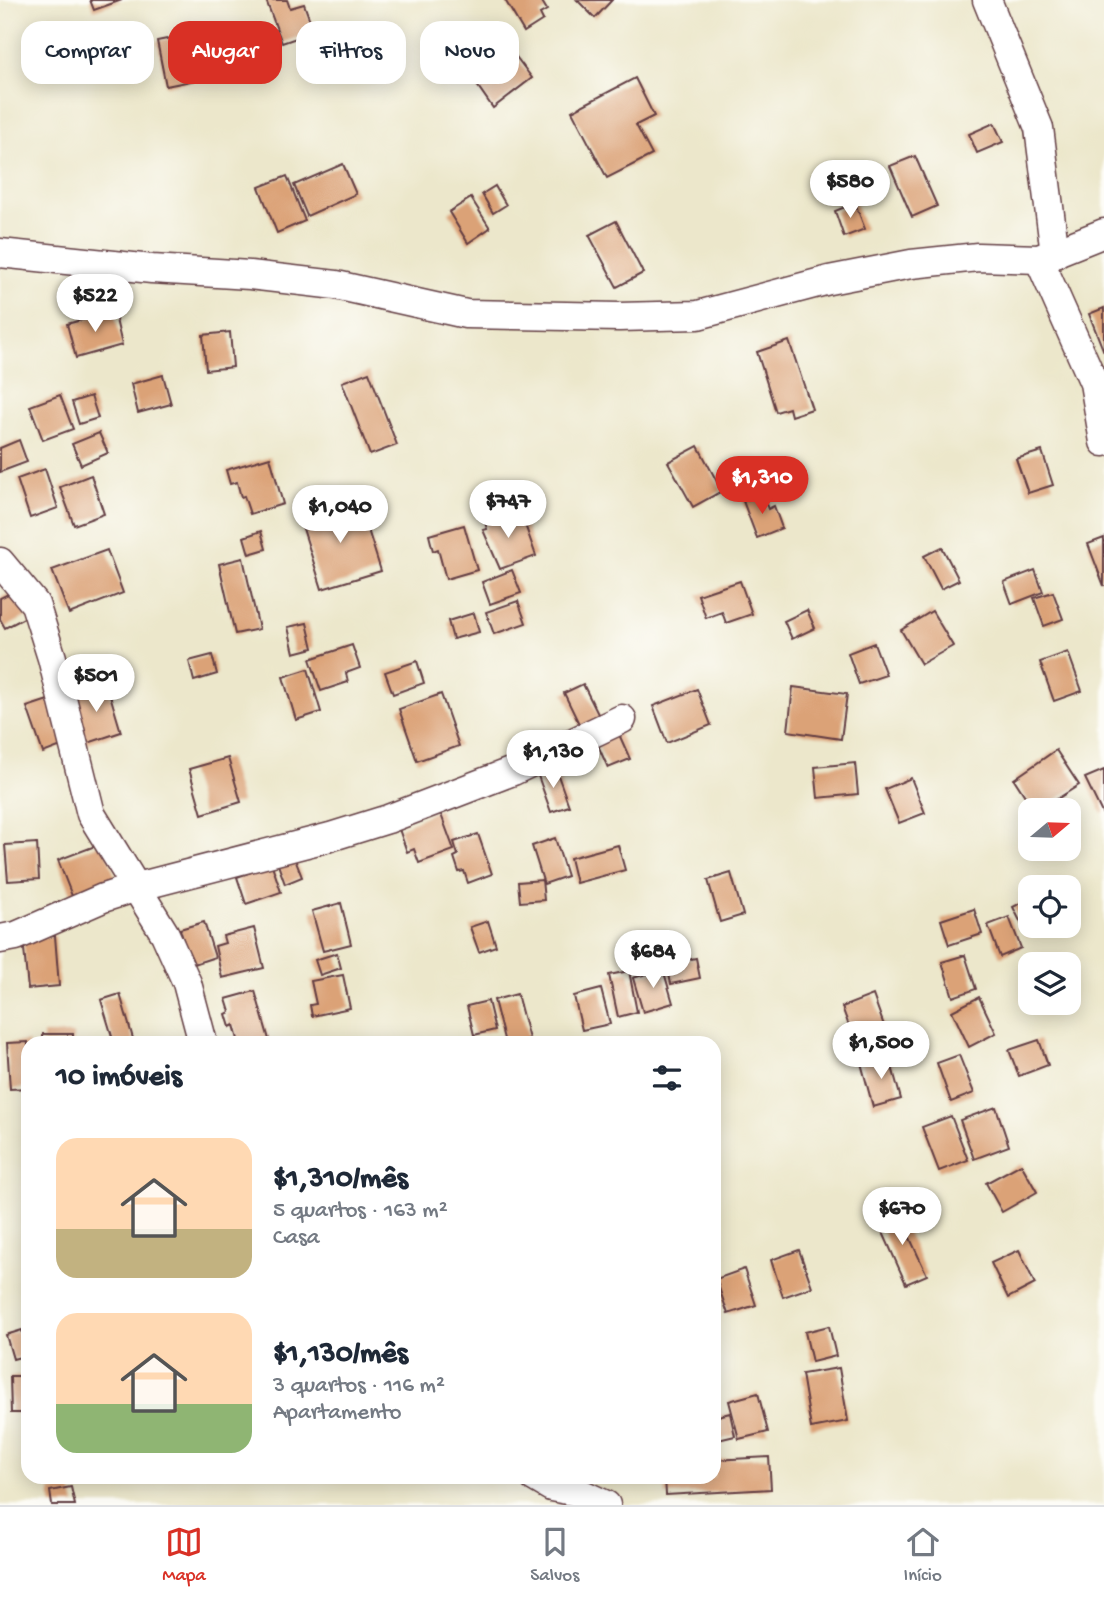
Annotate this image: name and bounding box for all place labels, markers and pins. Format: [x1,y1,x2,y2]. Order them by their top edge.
pin: $580 [809,160,891,220]
pin: $522 [54,274,136,334]
pin: $1,310 [705,456,819,516]
pin: $747 [467,480,549,540]
pin: $1,040 [283,486,397,545]
pin: $501 [55,654,137,714]
pin: $1,130 [496,730,610,790]
pin: $684 [612,930,694,990]
pin: $1,500 [824,1021,938,1081]
pin: $670 [861,1188,943,1247]

